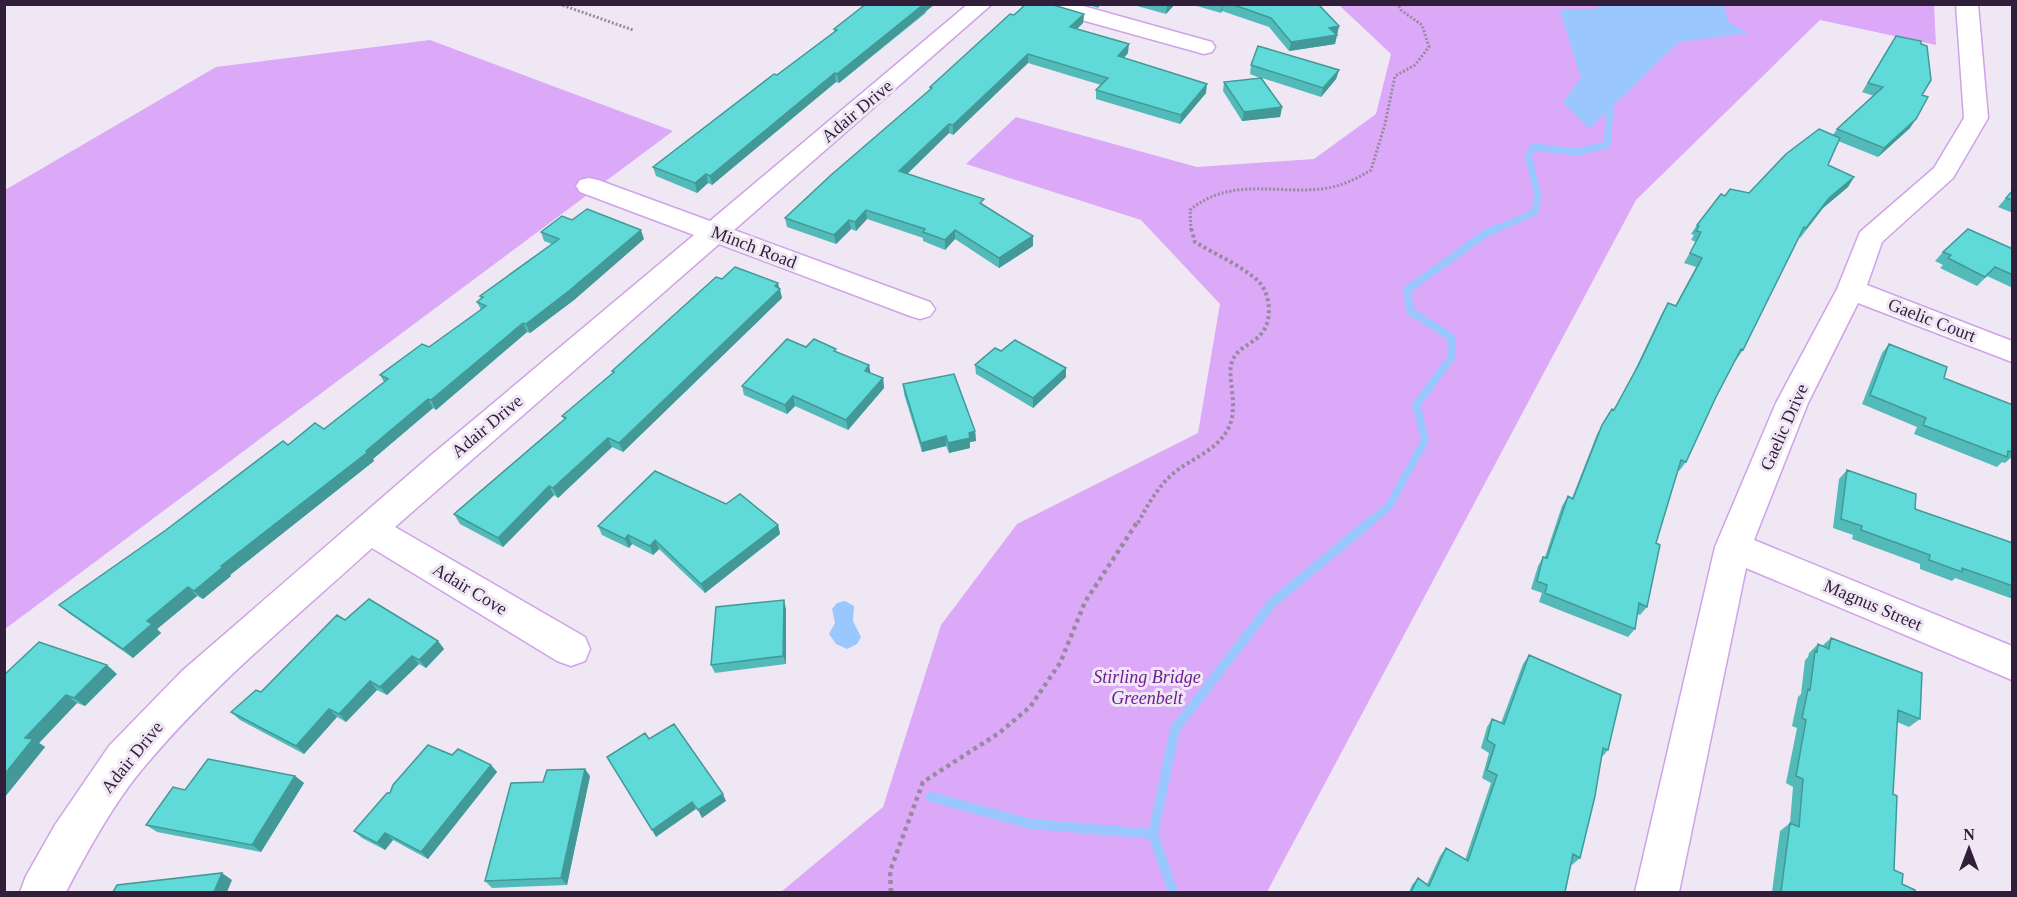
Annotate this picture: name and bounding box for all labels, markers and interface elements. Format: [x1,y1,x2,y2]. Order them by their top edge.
street label: Adair Drive [817,76,897,146]
street label: Minch Road [709,222,799,272]
street label: Gaelic Court [1885,294,1979,346]
street label: Gaelic Drive [1756,381,1812,473]
street label: Adair Drive [447,391,527,461]
street label: Adair Cove [429,559,511,619]
street label: Magnus Street [1821,575,1925,635]
park label: Stirling Bridge Greenbelt [1093,667,1201,708]
street label: Adair Drive [97,717,167,797]
north arrow [1939,819,1999,879]
text: N [1963,826,1975,843]

